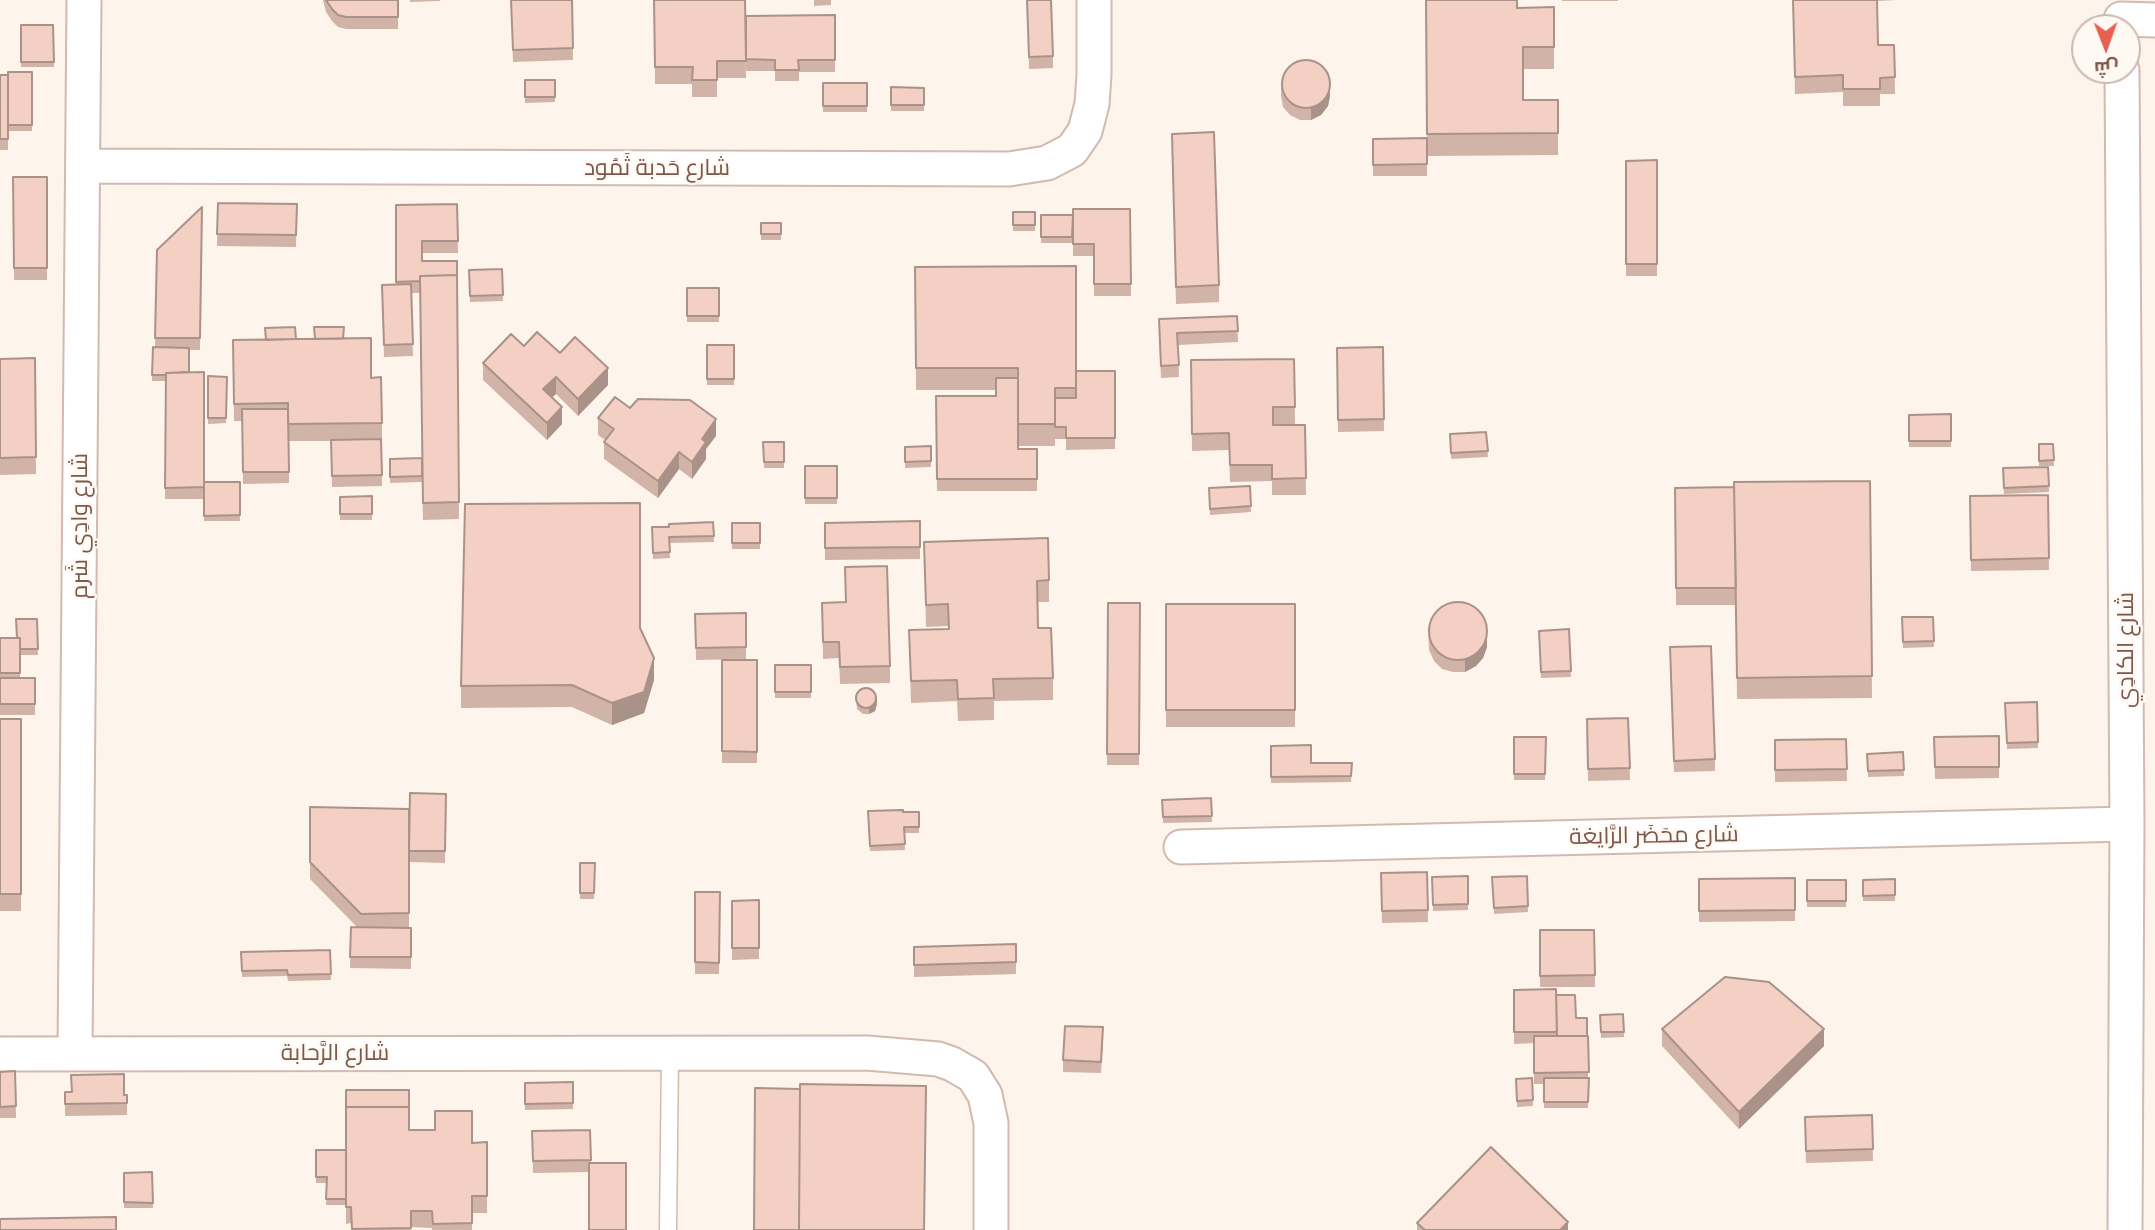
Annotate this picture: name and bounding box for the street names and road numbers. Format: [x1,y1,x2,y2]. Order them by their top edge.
street label: شارع حَدبة ثَمُود [584,154,730,182]
street label: شارع وادِي شَرم [66,453,94,599]
street label: شارع الكادِي [2112,592,2140,708]
street label: شارع محَضَر الرَّايغة [1569,821,1739,851]
street label: شارع الرَّحابة [281,1039,389,1067]

